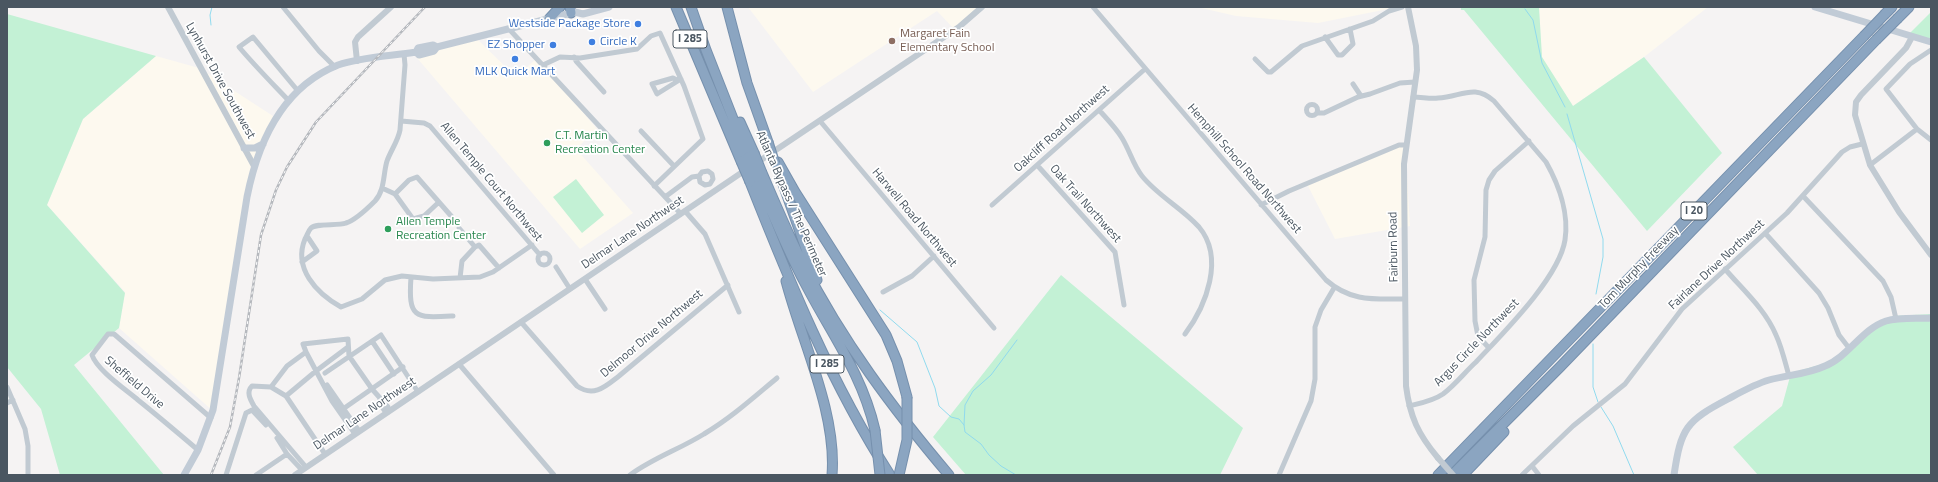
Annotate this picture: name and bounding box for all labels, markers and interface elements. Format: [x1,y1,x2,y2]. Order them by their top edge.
place label: Westside Package Store [509,17,630,31]
marker: Westside Package Store [633,19,643,29]
street label: Lynhurst Drive Southwest [182,20,258,142]
place label: Margaret Fain Elementary School [900,27,994,55]
road number: I 285 [673,30,707,48]
place label: Circle K [600,35,637,49]
marker: Margaret Fain Elementary School [887,36,897,46]
marker: Circle K [587,37,597,47]
place label: EZ Shopper [487,38,545,52]
marker: EZ Shopper [548,40,558,50]
marker: MLK Quick Mart [510,54,520,64]
place label: MLK Quick Mart [475,65,555,79]
street label: Oakcliff Road Northwest [1011,82,1113,176]
street label: Hemphill School Road Northwest [1184,101,1304,237]
street label: Allen Temple Court Northwest [437,119,545,245]
place label: C.T. Martin Recreation Center [555,129,645,157]
street label: Atlanta Bypass / The Perimeter [752,129,830,279]
marker: C.T. Martin Recreation Center [542,138,552,148]
street label: Oak Trail Northwest [1046,162,1124,246]
street label: Harwell Road Northwest [869,166,959,270]
street label: Delmar Lane Northwest [579,193,687,273]
road number: I 20 [1681,202,1707,220]
street label: Fairburn Road [1386,212,1402,282]
place label: Allen Temple Recreation Center [396,215,486,243]
street label: Fairlane Drive Northwest [1666,217,1768,313]
marker: Allen Temple Recreation Center [383,224,393,234]
street label: Tom Murphy Freeway [1596,224,1682,312]
street label: Delmoor Drive Northwest [598,287,706,381]
street label: Argus Circle Northwest [1432,296,1522,390]
street label: Sheffield Drive [101,354,167,412]
road number: I 285 [810,355,844,373]
street label: Delmar Lane Northwest [311,374,419,454]

